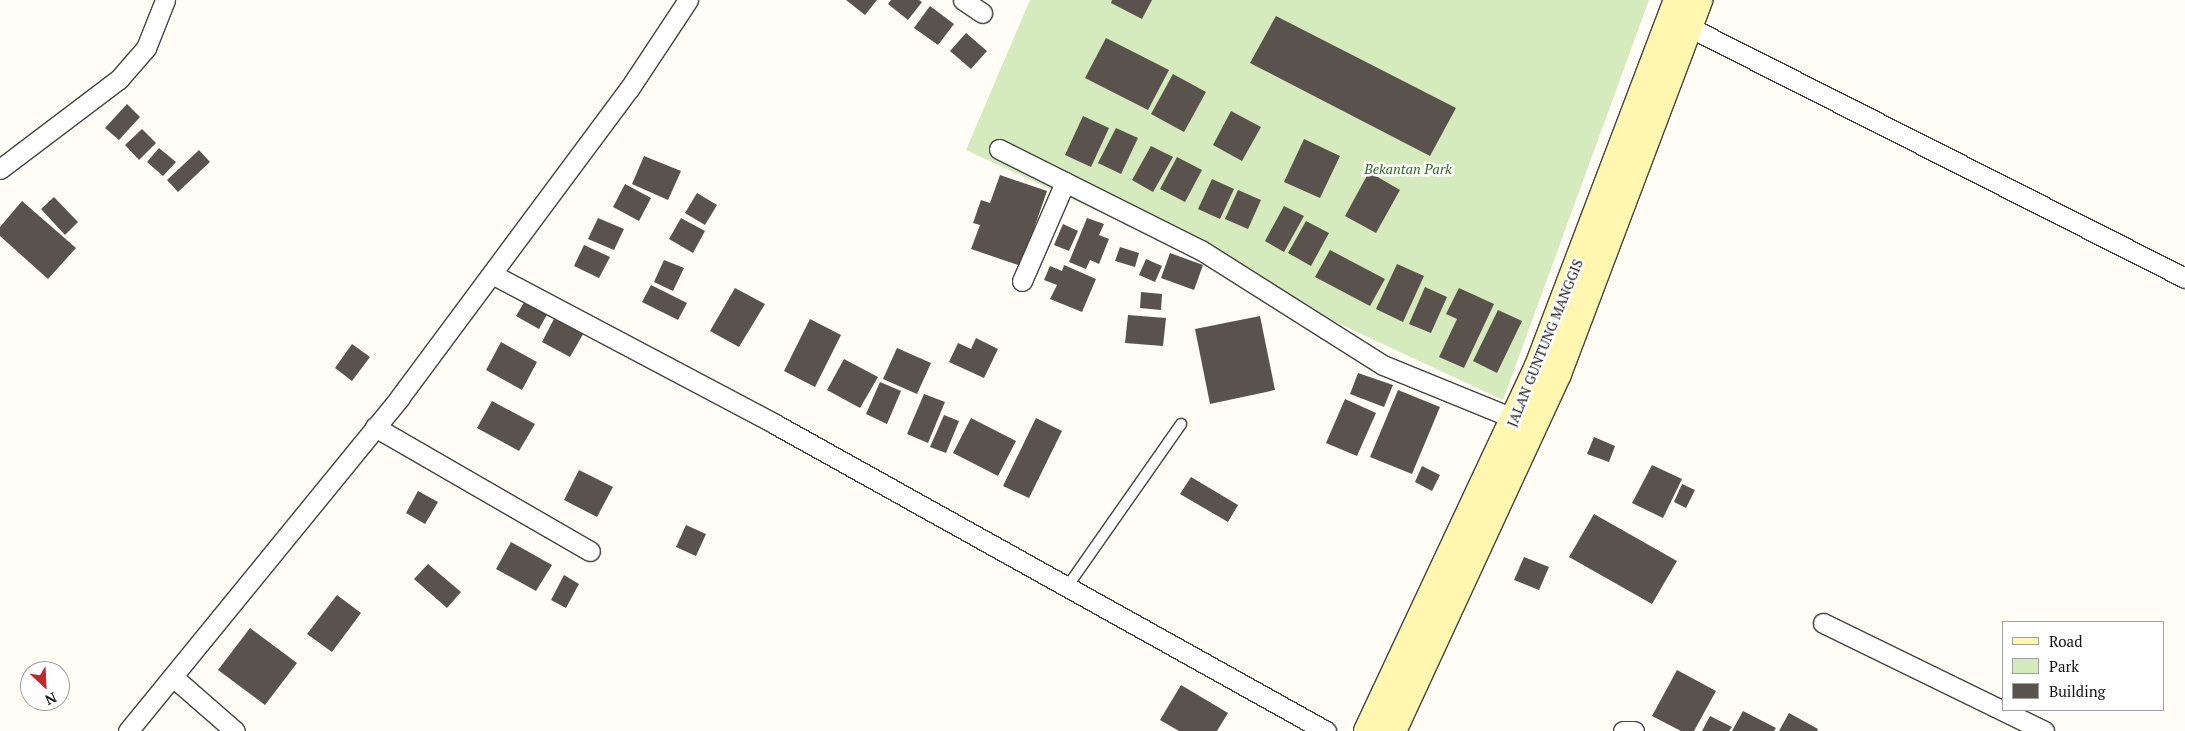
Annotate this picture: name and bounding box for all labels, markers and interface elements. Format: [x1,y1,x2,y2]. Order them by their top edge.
park label: Bekantan Park [1364,161,1452,177]
street label: JALAN GUNTUNG MANGGIS [1504,257,1586,429]
legend [2002,621,2165,711]
text: Road [2049,631,2082,651]
text: Park [2049,656,2079,676]
north arrow [20,661,70,711]
text: Building [2049,681,2106,701]
text: N [42,688,60,710]

